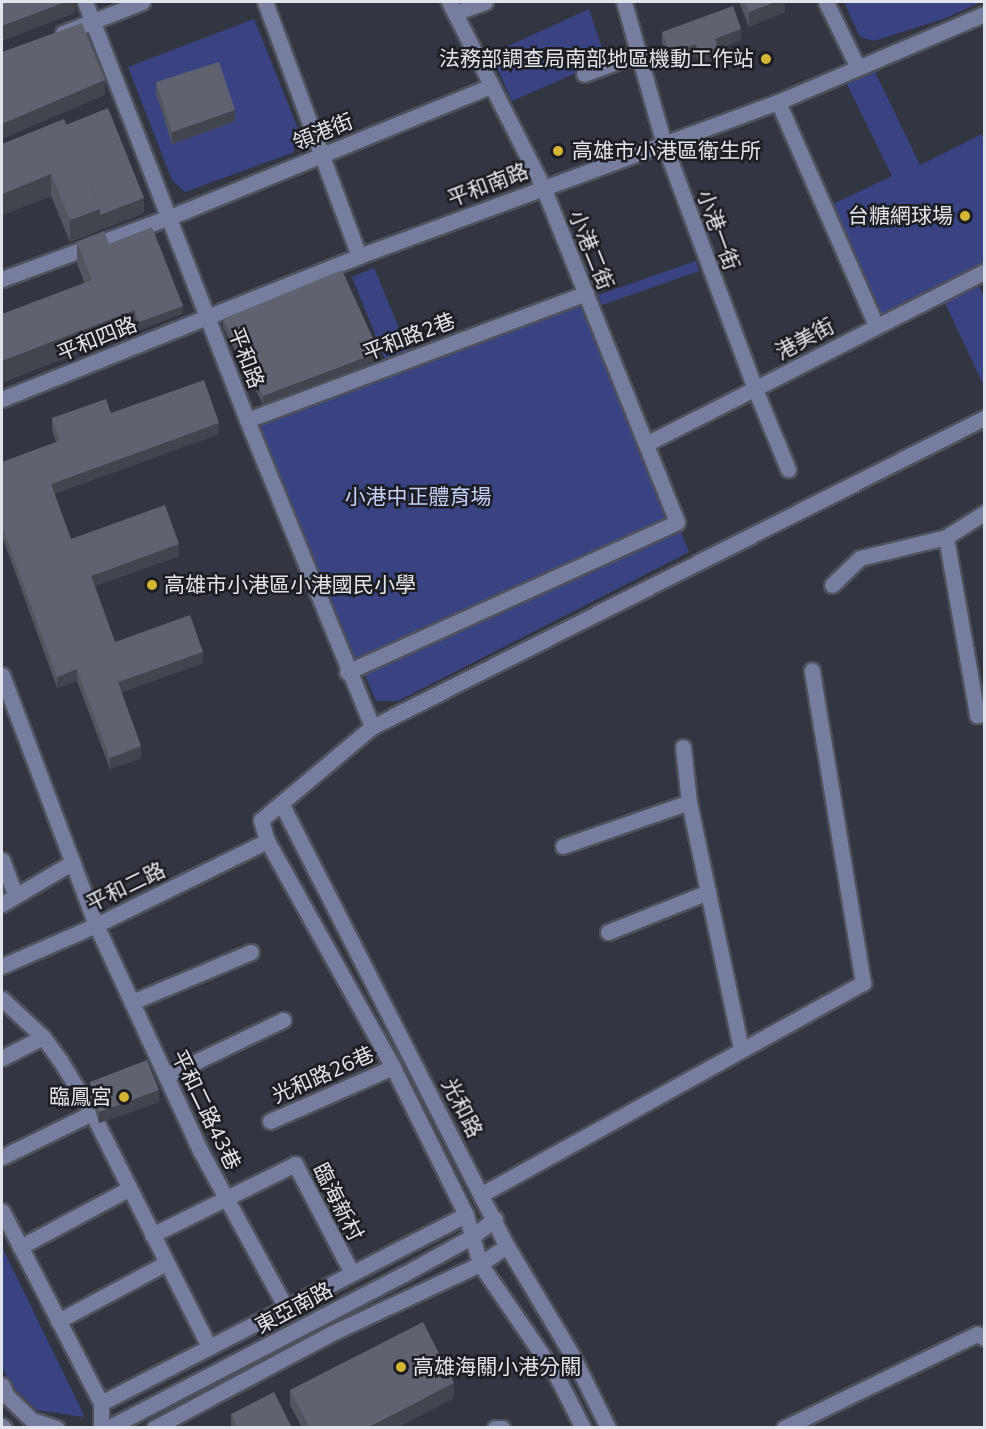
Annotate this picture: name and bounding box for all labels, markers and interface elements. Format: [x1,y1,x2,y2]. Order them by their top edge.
place label: 法務部調查局南部地區機動工作站 [439,46,754,72]
marker: 法務部調查局南部地區機動工作站 [759,52,773,66]
street label: 領港街 [289,109,357,155]
place label: 高雄市小港區衛生所 [572,138,761,164]
marker: 高雄市小港區衛生所 [549,142,567,160]
street label: 平和南路 [444,158,532,212]
street label: 小港一街 [692,186,744,274]
place label: 台糖網球場 [848,203,953,229]
street label: 小港二街 [564,206,618,294]
marker: 台糖網球場 [958,209,972,223]
street label: 平和路2巷 [359,308,459,366]
street label: 平和四路 [53,312,141,366]
street label: 港美街 [771,313,839,365]
street label: 平和路 [223,324,269,392]
park label: 小港中正體育場 [345,484,491,510]
place label: 高雄市小港區小港國民小學 [164,572,416,598]
marker: 高雄市小港區小港國民小學 [145,578,159,592]
street label: 平和二路 [83,857,169,917]
street label: 光和路26巷 [268,1041,378,1109]
street label: 平和二路43巷 [166,1046,246,1174]
street label: 光和路 [436,1074,488,1142]
place label: 臨鳳宮 [49,1084,112,1110]
marker: 臨鳳宮 [117,1090,131,1104]
street label: 臨海新村 [308,1159,368,1245]
street label: 東亞南路 [251,1277,337,1339]
place label: 高雄海關小港分關 [413,1354,581,1380]
marker: 高雄海關小港分關 [394,1360,408,1374]

